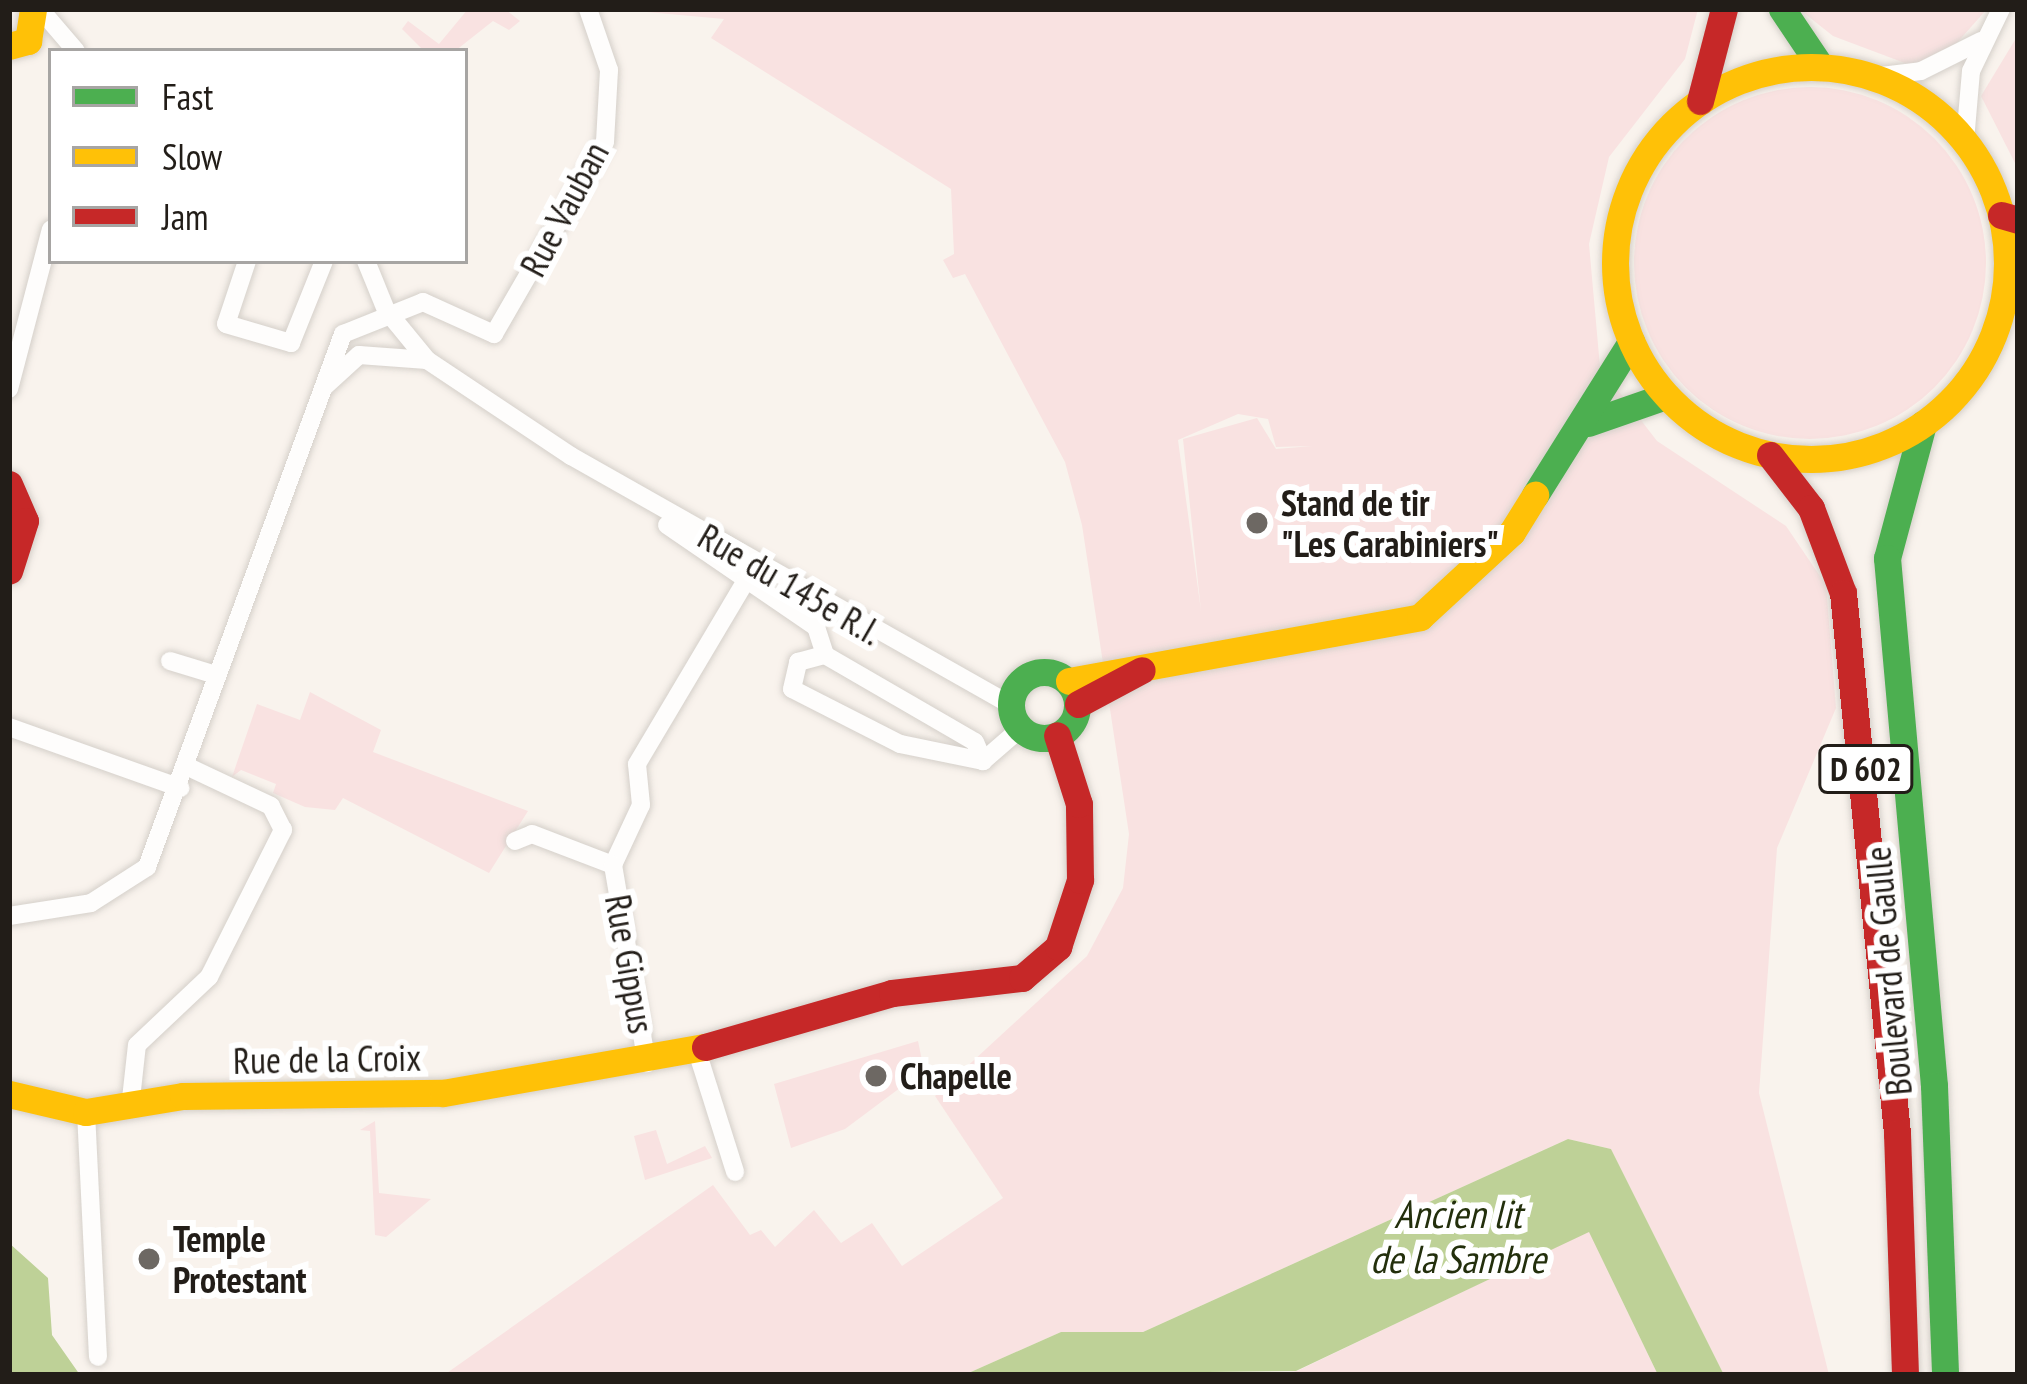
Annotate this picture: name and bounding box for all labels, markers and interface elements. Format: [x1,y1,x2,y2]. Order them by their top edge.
legend [48,48,468,264]
text: Fast [162,73,213,120]
text: Slow [162,133,222,180]
street label: Rue Vauban [511,134,617,284]
text: Jam [162,193,209,240]
place label: Stand de tir "Les Carabiniers" [1281,480,1499,565]
marker: Stand de tir "Les Carabiniers" [1244,510,1270,536]
street label: Rue du 145e R.I. [691,514,889,654]
road number: D 602 [1818,742,1914,796]
street label: Boulevard de Gaulle [1856,845,1920,1097]
street label: Rue Gippus [597,891,663,1037]
street label: Rue de la Croix [233,1036,421,1082]
place label: Chapelle [900,1054,1012,1098]
marker: Chapelle [863,1063,889,1089]
water label: Ancien lit de la Sambre [1370,1192,1546,1283]
place label: Temple Protestant [173,1216,306,1301]
marker: Temple Protestant [136,1246,162,1272]

